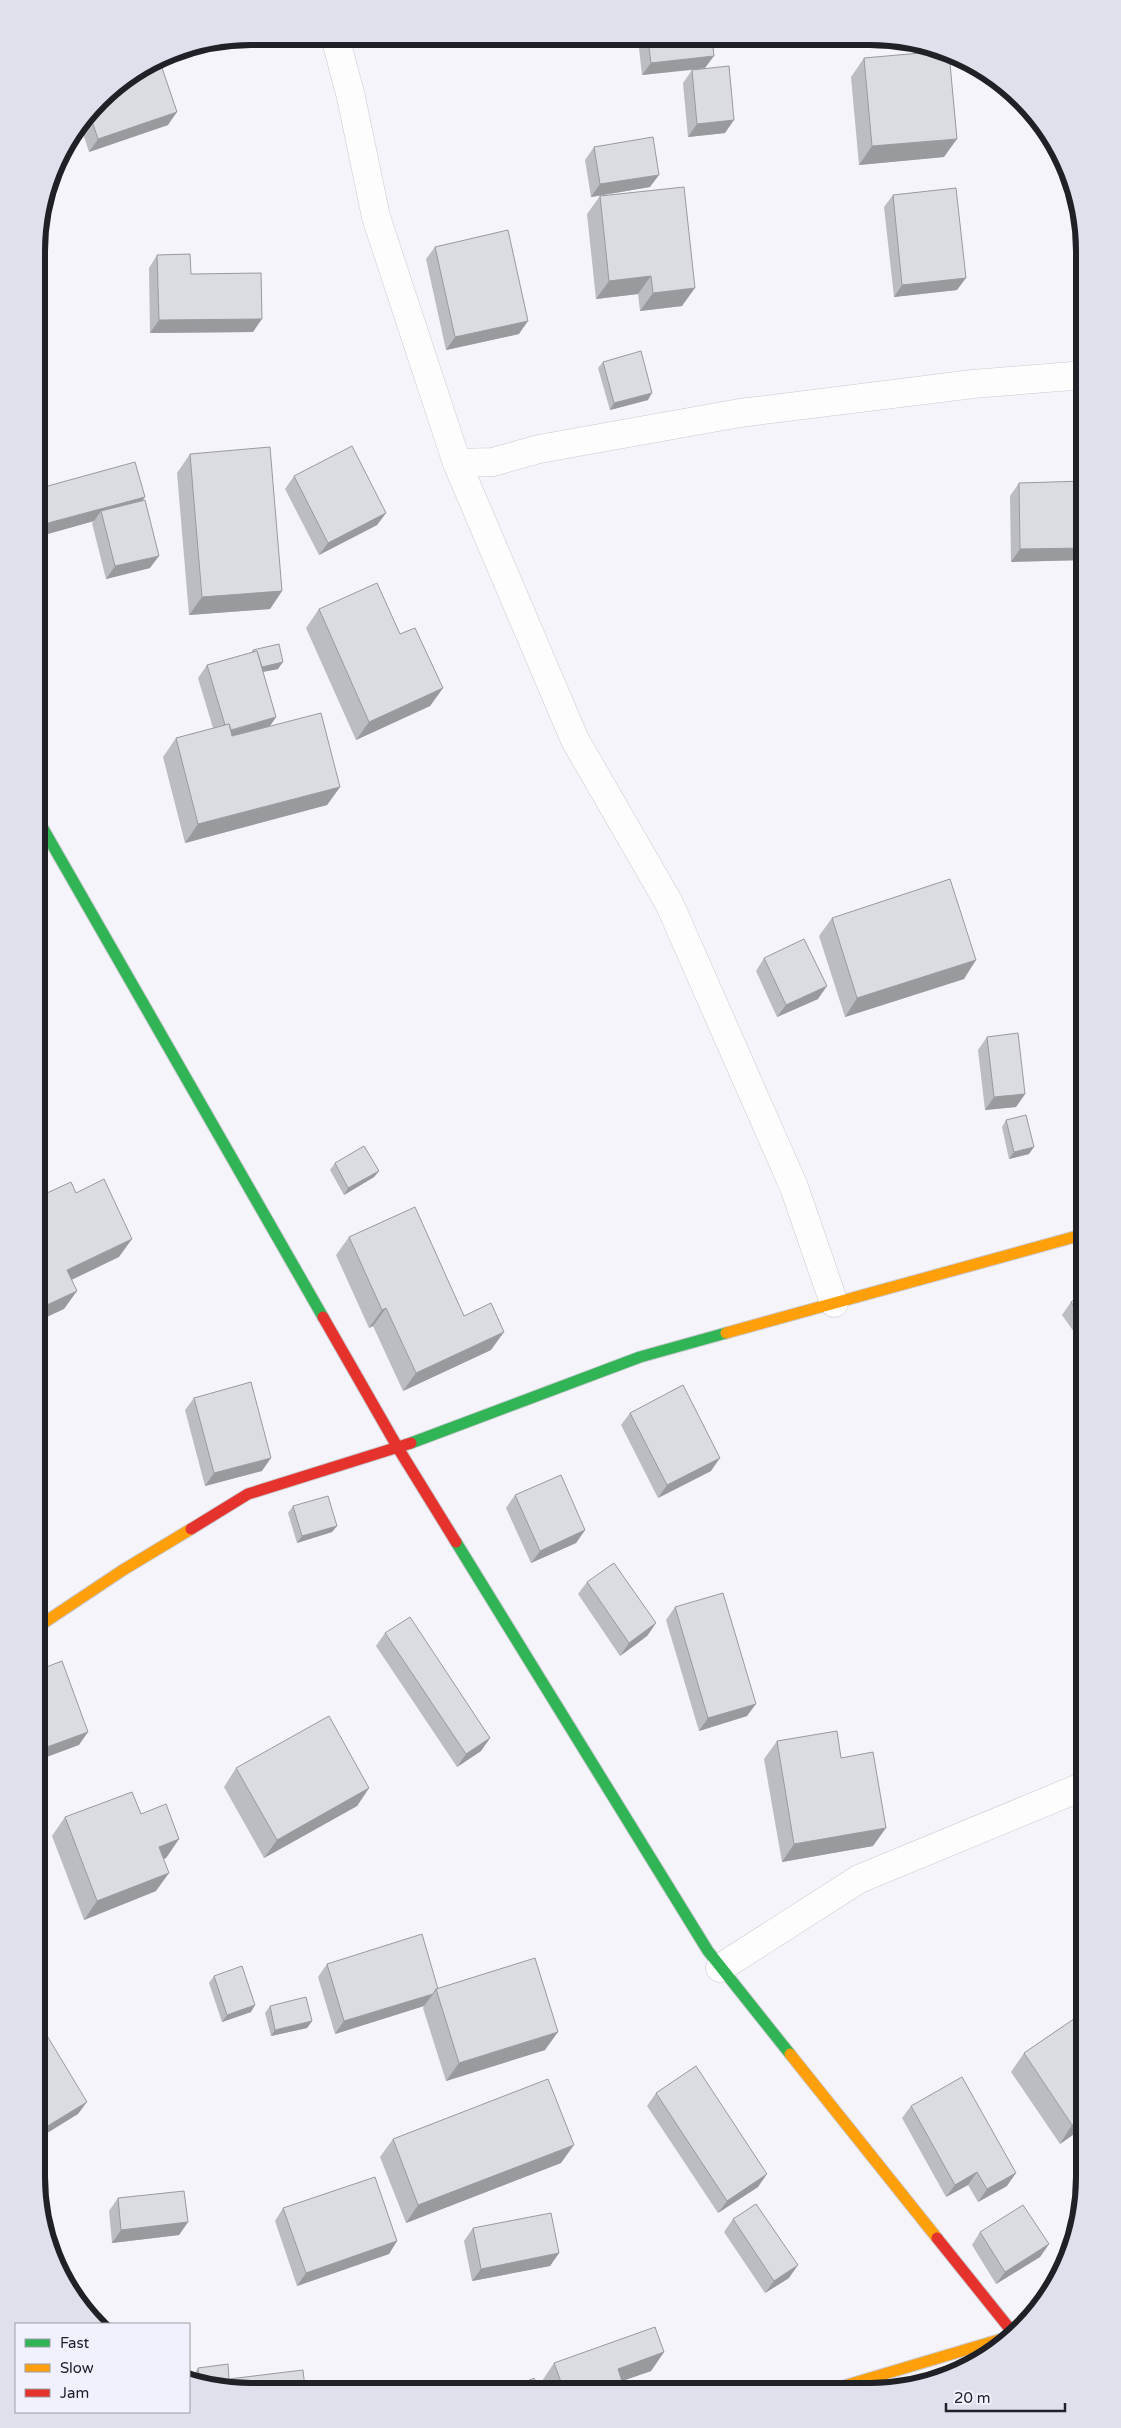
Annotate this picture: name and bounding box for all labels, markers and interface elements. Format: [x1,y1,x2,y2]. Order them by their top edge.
legend [15,2323,190,2413]
text: Fast [60,2334,90,2352]
text: Slow [60,2359,94,2377]
scale bar [946,2380,1065,2412]
text: Jam [60,2384,89,2402]
text: 20 m [954,2389,991,2407]

